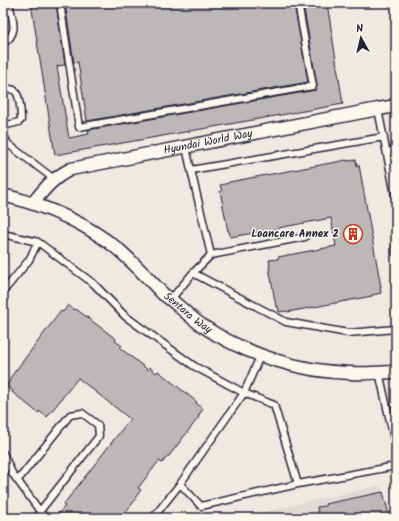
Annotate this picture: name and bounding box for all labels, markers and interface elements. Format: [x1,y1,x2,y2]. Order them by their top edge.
north arrow [341,18,381,58]
text: N [355,20,364,38]
street label: Hyundai World Way [162,125,255,160]
building icon: Loancare Annex 2 [342,223,364,245]
place label: Loancare Annex 2 [251,225,339,243]
street label: Sentara Way [160,288,216,339]

